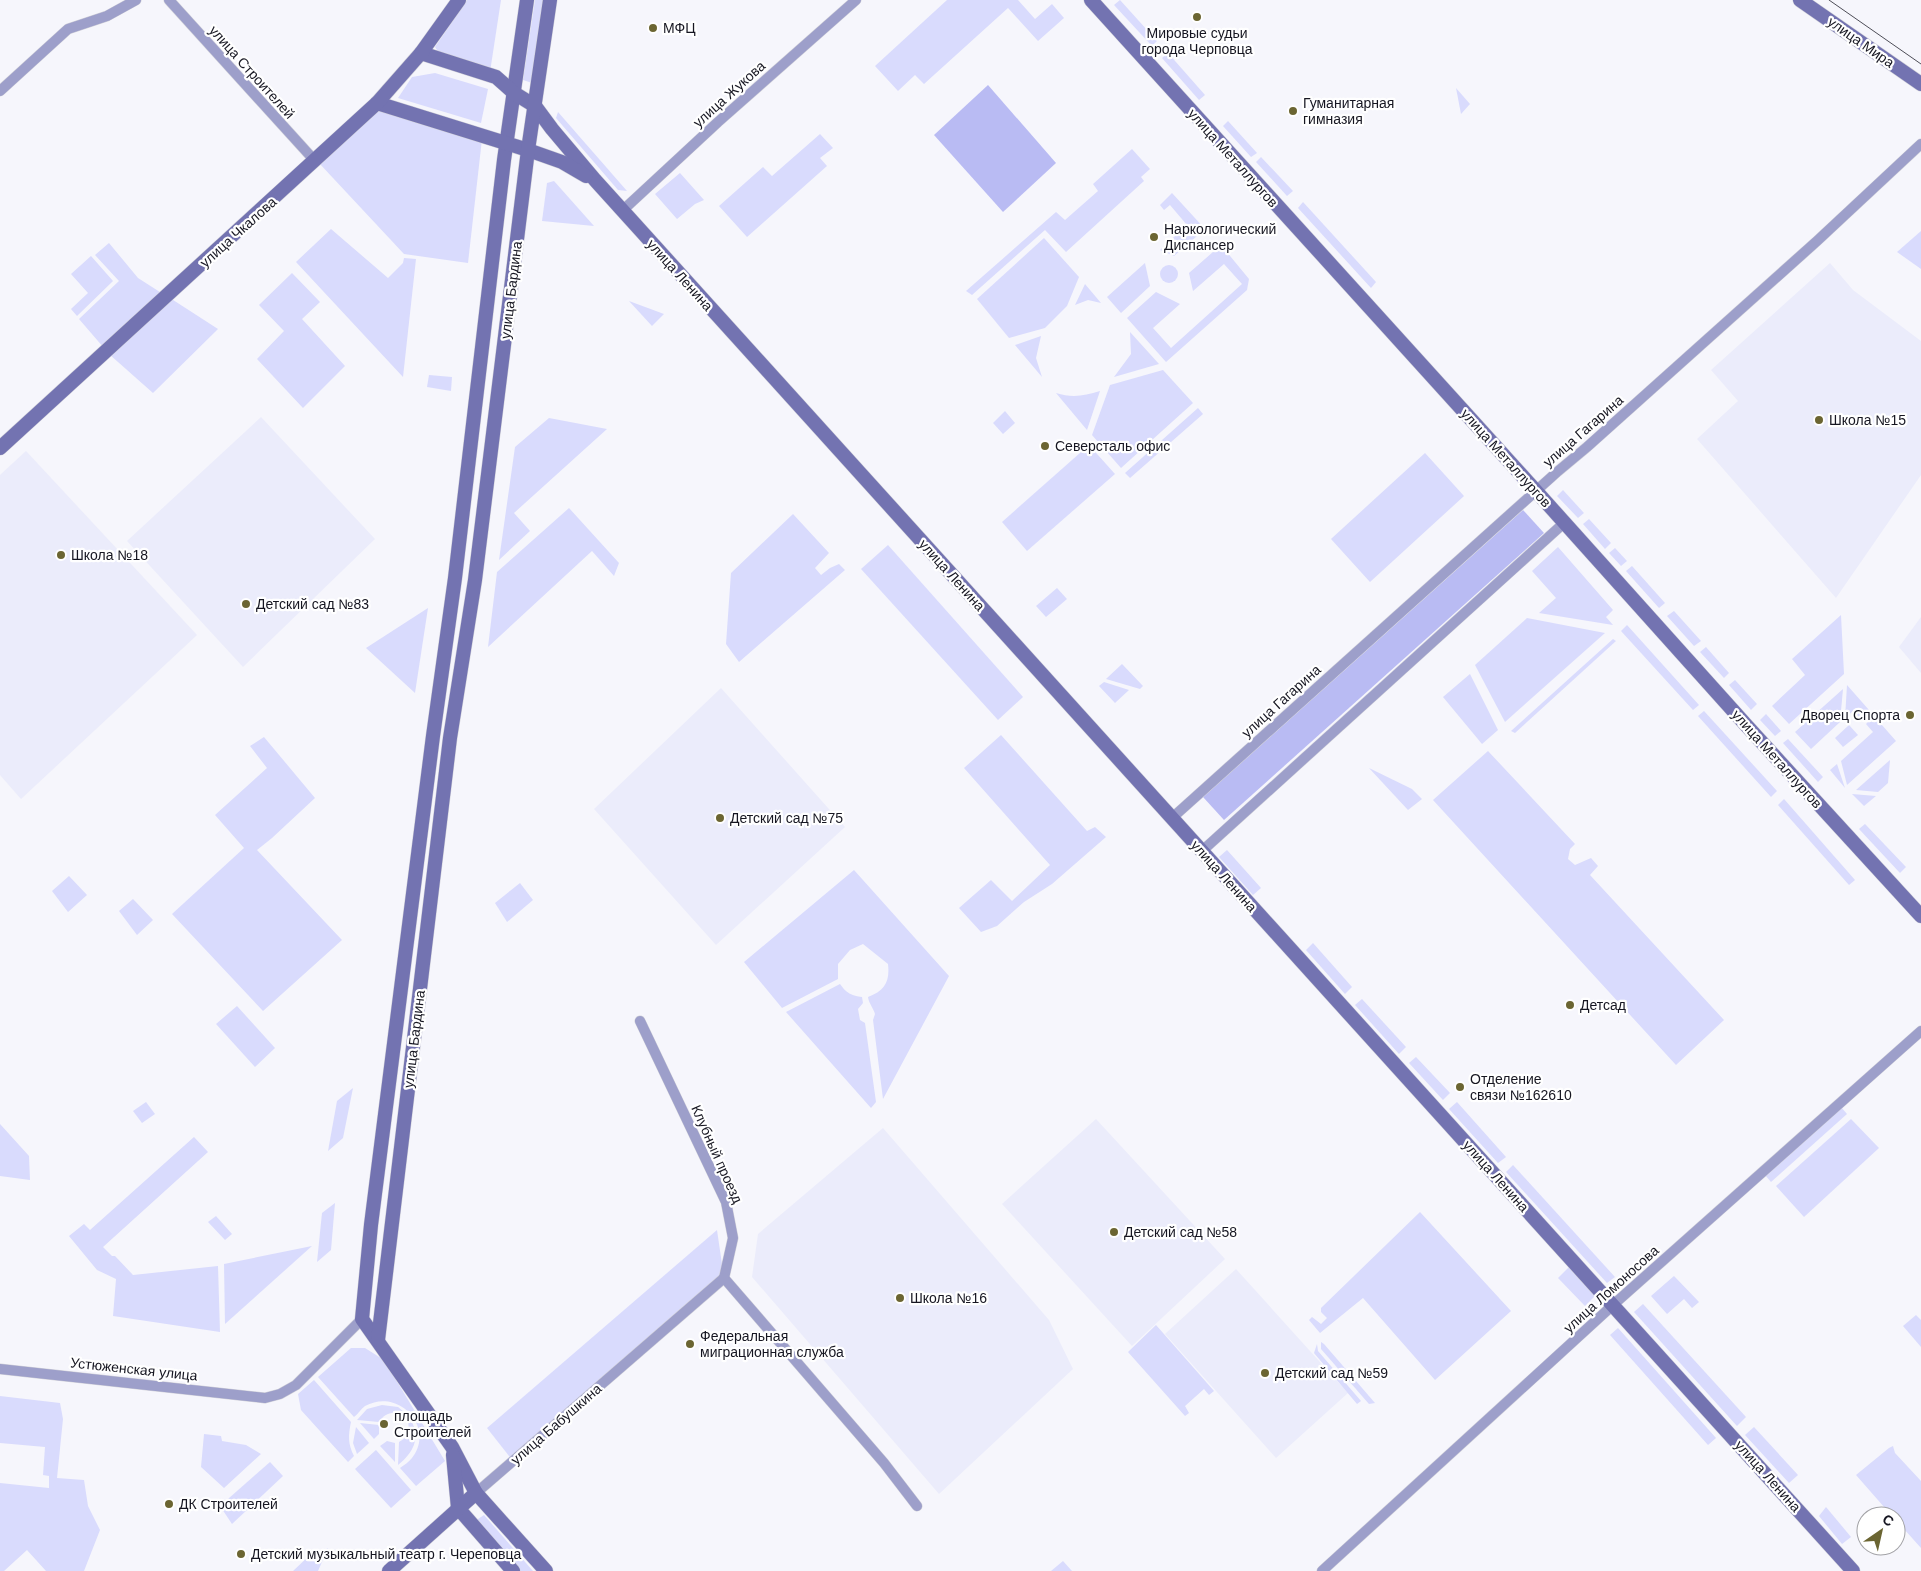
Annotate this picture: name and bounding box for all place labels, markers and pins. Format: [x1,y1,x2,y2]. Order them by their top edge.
marker: Мировые судьи города Черповца [1191,11,1203,23]
place label: МФЦ [663,20,696,36]
marker: МФЦ [647,22,659,34]
place label: Мировые судьи города Черповца [1141,25,1253,57]
place label: Гуманитарная гимназия [1303,95,1394,127]
marker: Гуманитарная гимназия [1287,105,1299,117]
place label: Наркологический Диспансер [1164,221,1276,253]
marker: Наркологический Диспансер [1148,231,1160,243]
place label: Школа №15 [1829,412,1906,428]
marker: Школа №15 [1813,414,1825,426]
place label: Северсталь офис [1055,438,1170,454]
marker: Северсталь офис [1039,440,1051,452]
place label: Школа №18 [71,547,148,563]
marker: Школа №18 [55,549,67,561]
place label: Детский сад №83 [256,596,369,612]
marker: Детский сад №83 [240,598,252,610]
place label: Дворец Спорта [1801,707,1900,723]
marker: Дворец Спорта [1904,709,1916,721]
place label: Детский сад №75 [730,810,843,826]
marker: Детский сад №75 [714,812,726,824]
place label: Детсад [1580,997,1626,1013]
marker: Детсад [1564,999,1576,1011]
place label: Отделение связи №162610 [1470,1071,1572,1103]
marker: Отделение связи №162610 [1454,1081,1466,1093]
place label: Детский сад №58 [1124,1224,1237,1240]
marker: Детский сад №58 [1108,1226,1120,1238]
place label: Школа №16 [910,1290,987,1306]
marker: Школа №16 [894,1292,906,1304]
place label: Федеральная миграционная служба [700,1328,844,1360]
marker: Федеральная миграционная служба [684,1338,696,1350]
place label: Детский сад №59 [1275,1365,1388,1381]
marker: Детский сад №59 [1259,1367,1271,1379]
place label: площадь Строителей [394,1408,471,1440]
marker: площадь Строителей [378,1418,390,1430]
place label: ДК Строителей [179,1496,278,1512]
marker: ДК Строителей [163,1498,175,1510]
place label: Детский музыкальный театр г. Череповца [251,1546,521,1562]
marker: Детский музыкальный театр г. Череповца [235,1548,247,1560]

